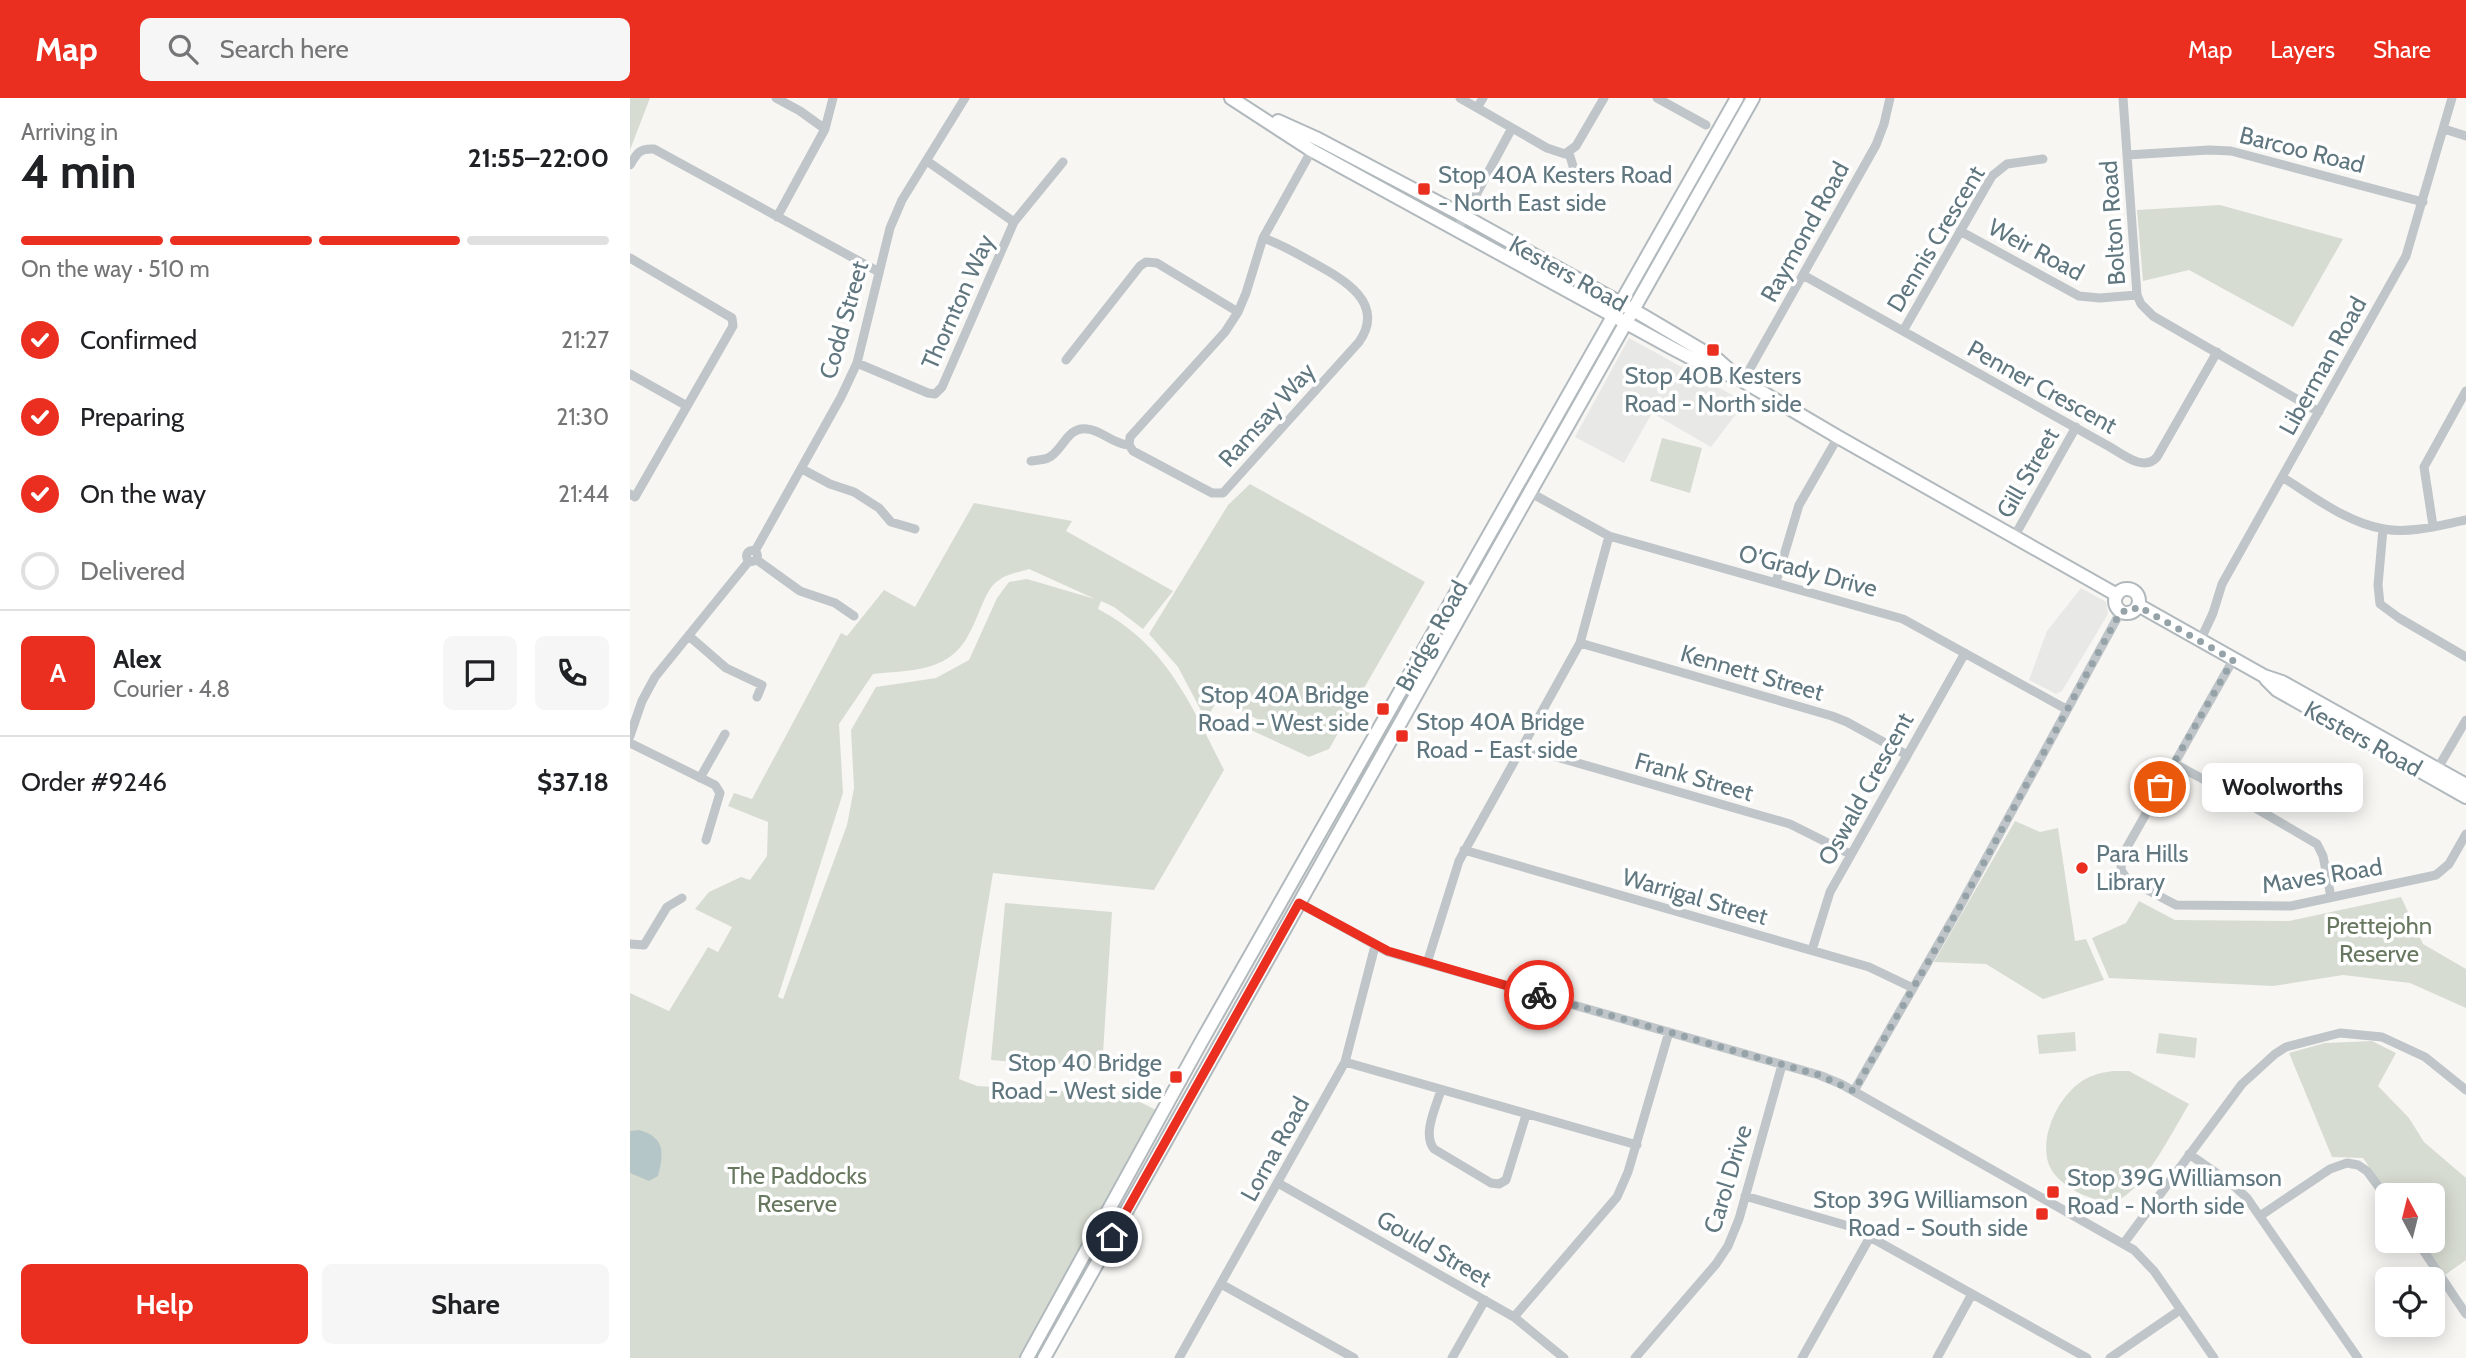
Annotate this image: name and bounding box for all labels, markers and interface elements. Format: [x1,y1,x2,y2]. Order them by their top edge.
search box [140,18,630,81]
text: Map [35,29,98,69]
icon: search [164,30,202,68]
text: Search here [220,33,349,65]
text: Map [2188,35,2232,64]
text: Layers [2270,35,2335,64]
text: Share [2373,35,2431,64]
text: Arriving in [21,118,118,146]
street label: Barcoo Road [2237,120,2368,179]
text: 21:55–22:00 [468,142,609,174]
text: 4 min [21,144,136,200]
street label: Raymond Road [1754,157,1855,307]
place label: Stop 40A Kesters Road - North East side [1438,160,1672,217]
street label: Dennis Crescent [1881,160,1991,317]
street label: Bolton Road [2094,160,2131,286]
marker: Stop 40A Kesters Road - North East side [1416,181,1432,197]
street label: Weir Road [1983,212,2089,287]
street label: Kesters Road [1504,229,1632,318]
street label: Thornton Way [915,230,1000,374]
text: On the way · 510 m [21,255,210,283]
street label: Codd Street [813,258,874,382]
street label: Liberman Road [2273,291,2373,440]
icon: check [21,321,59,359]
text: Confirmed [80,324,197,356]
text: 21:27 [561,326,609,354]
street label: Penner Crescent [1963,334,2122,440]
marker: Stop 40B Kesters Road - North side [1705,342,1721,358]
street label: Ramsay Way [1212,357,1321,473]
place label: Stop 40B Kesters Road - North side [1624,361,1802,418]
icon: check [21,398,59,436]
text: Preparing [80,401,184,433]
text: 21:30 [556,403,609,431]
street label: Gill Street [1990,422,2065,523]
icon: check [21,475,59,513]
text: On the way [80,478,206,510]
text: 21:44 [558,480,609,508]
street label: O'Grady Drive [1736,538,1881,603]
text: Delivered [80,555,185,587]
street label: Bridge Road [1389,575,1474,696]
button: chat [443,636,517,710]
button: phone [535,636,609,710]
street label: Kennett Street [1677,638,1827,707]
text: Alex [113,643,162,675]
text: A [50,657,66,689]
text: Courier · 4.8 [113,675,230,703]
place label: Stop 40A Bridge Road - West side [1198,680,1369,737]
street label: Kesters Road [2299,694,2427,783]
marker: Stop 40A Bridge Road - West side [1375,701,1391,717]
place label: Stop 40A Bridge Road - East side [1416,707,1585,764]
street label: Oswald Crescent [1812,707,1919,870]
marker: Stop 40A Bridge Road - East side [1394,728,1410,744]
street label: Frank Street [1632,746,1757,807]
pin [2130,757,2190,817]
callout: Woolworths [2202,762,2363,812]
text: Order #9246 [21,766,167,798]
text: $37.18 [537,766,609,798]
icon: bag [2141,768,2179,806]
text: Woolworths [2222,773,2343,801]
place label: Para Hills Library [2096,839,2188,896]
street label: Maves Road [2260,852,2384,899]
marker: Para Hills Library [2074,860,2090,876]
street label: Warrigal Street [1619,862,1771,931]
park label: Prettejohn Reserve [2326,911,2432,968]
courier [1504,960,1574,1030]
icon: bike [1520,976,1558,1014]
place label: Stop 40 Bridge Road - West side [991,1048,1162,1105]
marker: Stop 40 Bridge Road - West side [1168,1069,1184,1085]
street label: Lorna Road [1234,1091,1315,1206]
street label: Carol Drive [1697,1121,1758,1236]
park label: The Paddocks Reserve [727,1161,867,1218]
place label: Stop 39G Williamson Road - North side [2067,1163,2282,1220]
north arrow [2375,1183,2445,1253]
map controls [2375,1183,2445,1337]
marker: Stop 39G Williamson Road - North side [2045,1184,2061,1200]
place label: Stop 39G Williamson Road - South side [1813,1185,2028,1242]
street label: Gould Street [1372,1204,1497,1293]
marker: Stop 39G Williamson Road - South side [2034,1206,2050,1222]
pin [1082,1207,1142,1267]
icon: home [1093,1218,1131,1256]
button: Help [21,1264,308,1344]
button: Share [322,1264,609,1344]
button: locate [2375,1267,2445,1337]

